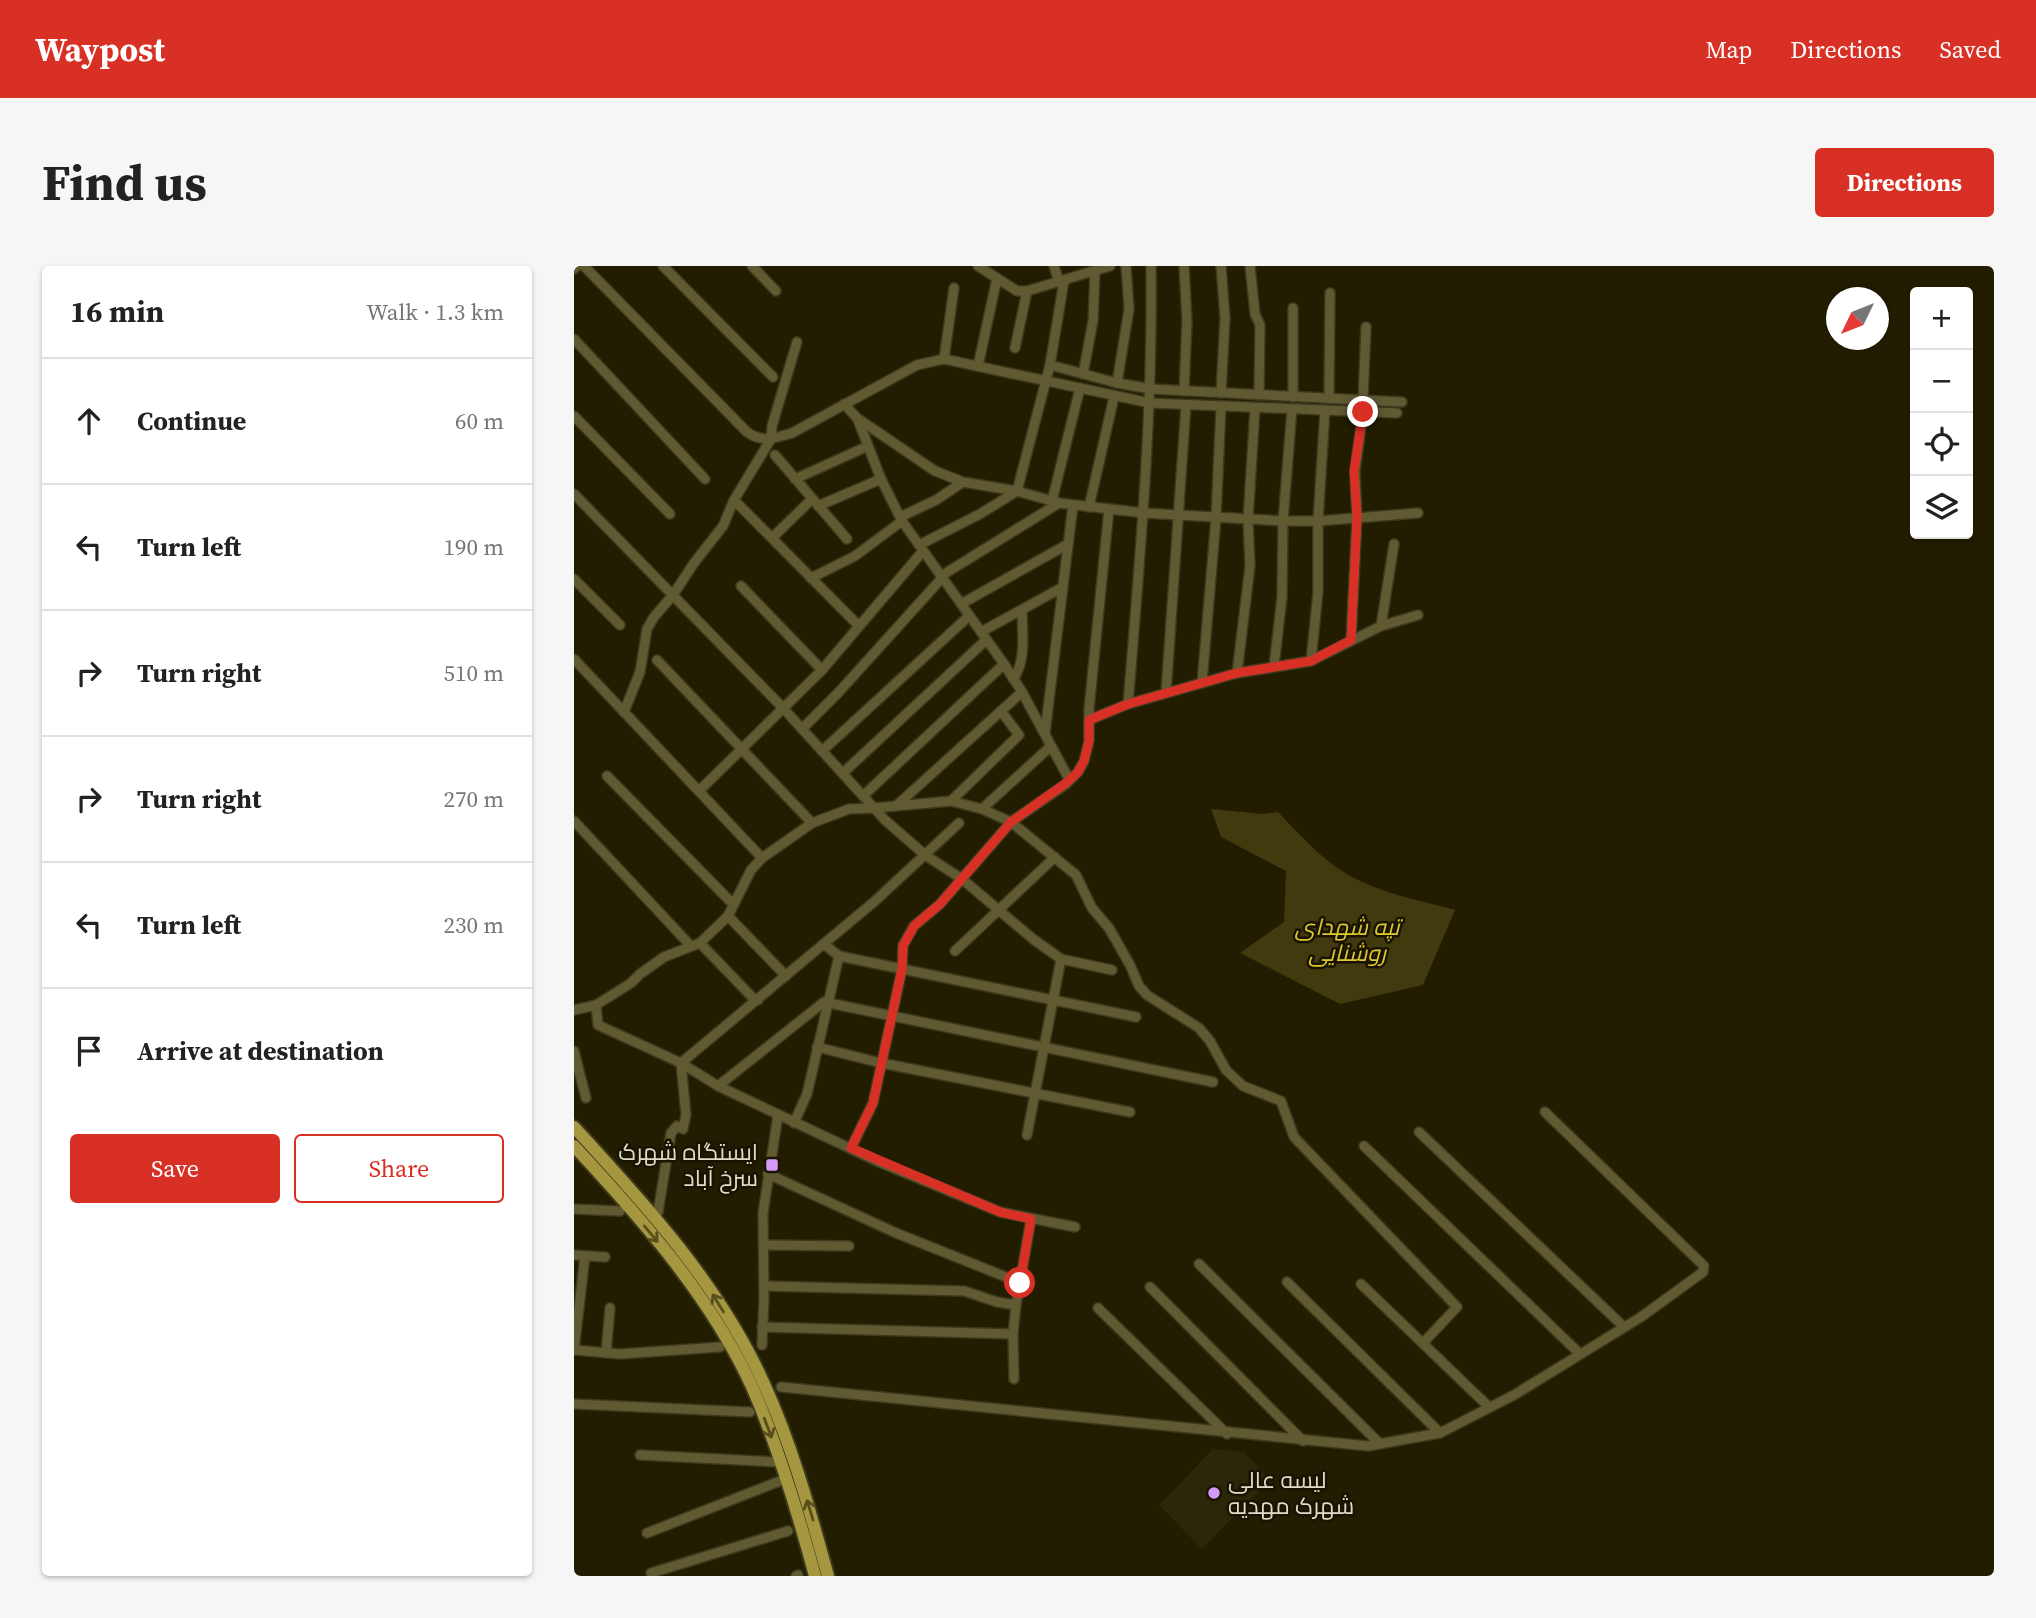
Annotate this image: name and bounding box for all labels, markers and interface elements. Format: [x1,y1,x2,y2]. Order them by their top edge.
text: Waypost [35,27,165,72]
text: Map [1705,33,1752,66]
text: Directions [1790,33,1901,66]
text: Saved [1939,33,2001,66]
button: Directions [1815,148,1994,217]
text: Find us [42,149,207,216]
north arrow [1826,287,1889,350]
map controls [1910,287,1973,539]
button: + [1910,287,1973,350]
text: 16 min [70,291,164,332]
text: Walk · 1.3 km [366,296,504,328]
button: − [1910,350,1973,413]
route end [1347,396,1378,427]
icon: ahead [70,402,108,440]
text: Continue [137,403,246,439]
text: 60 m [455,405,504,437]
button: locate [1910,413,1973,476]
button: layers [1910,476,1973,539]
icon: left [70,528,108,566]
text: Turn left [137,529,241,565]
text: 190 m [443,531,504,563]
icon: right [70,654,108,692]
text: Turn right [137,655,261,691]
text: 510 m [443,657,504,689]
icon: right [70,780,108,818]
text: Turn right [137,781,261,817]
text: 270 m [443,783,504,815]
icon: left [70,906,108,944]
text: Turn left [137,907,241,943]
text: 230 m [443,909,504,941]
park label: تپه شهدای روشنایی [1295,911,1403,969]
icon: arrive [70,1032,108,1070]
text: Arrive at destination [137,1033,384,1069]
button: Save [70,1134,280,1203]
button: Share [294,1134,504,1203]
place label: ایستگاه شهرک سرخ آباد [618,1136,758,1194]
marker: ایستگاه شهرک سرخ آباد [764,1157,780,1173]
one-way arrow [643,1225,659,1243]
route start [1004,1267,1035,1298]
one-way arrow [711,1294,725,1314]
one-way arrow [763,1416,776,1438]
place label: لیسه عالی شهرک مهدیه [1228,1464,1354,1522]
marker: لیسه عالی شهرک مهدیه [1206,1485,1222,1501]
one-way arrow [802,1500,815,1522]

